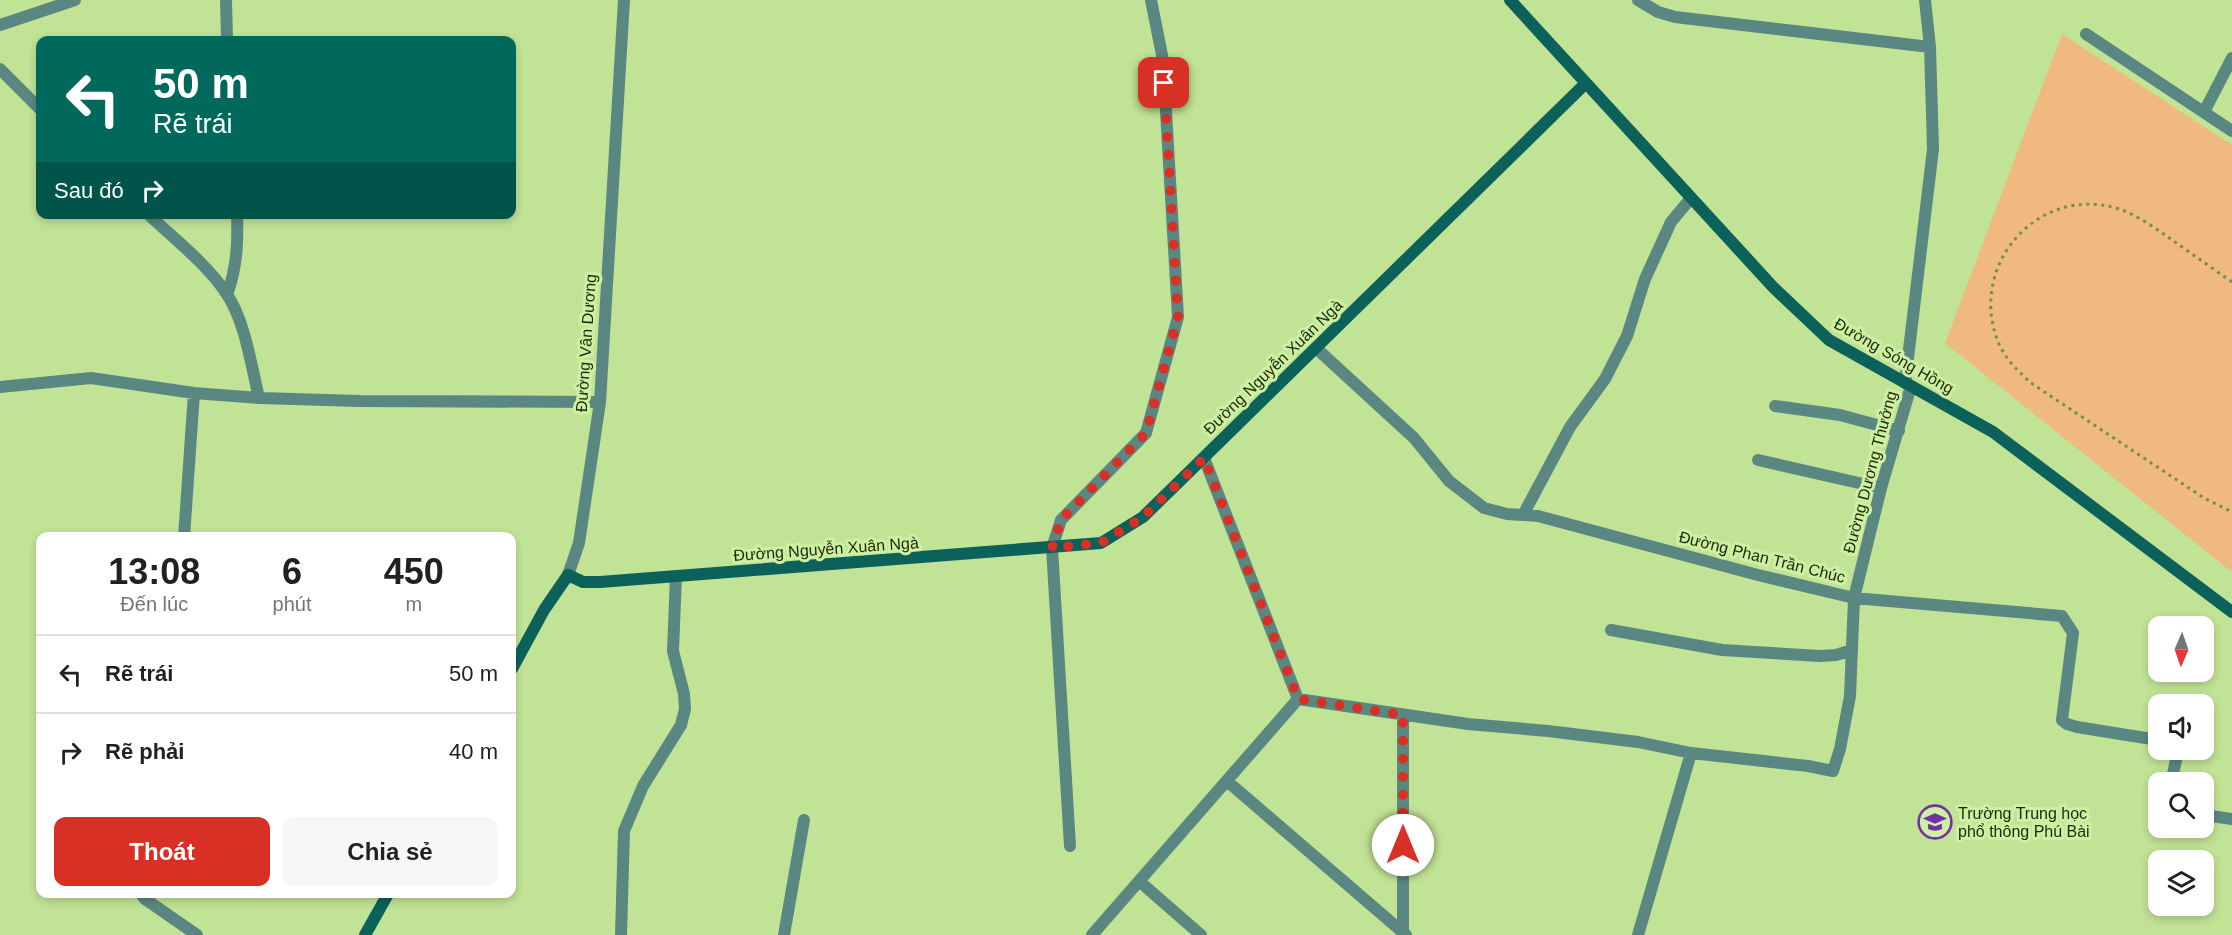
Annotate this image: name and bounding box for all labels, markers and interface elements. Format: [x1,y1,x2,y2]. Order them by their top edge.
pin [1138,57,1189,108]
icon: left [54,60,132,138]
text: 50 m [153,60,249,107]
icon: arrive [1147,66,1180,99]
text: Rẽ trái [153,109,233,139]
icon: right [136,174,169,207]
text: Sau đó [54,178,124,203]
street label: Đường Vân Dương [573,273,599,413]
street label: Đường Nguyễn Xuân Ngà [1200,296,1346,438]
street label: Đường Sóng Hồng [1831,315,1957,397]
street label: Đường Dương Thưởng [1840,389,1900,555]
street label: Đường Phan Trần Chúc [1677,528,1847,586]
street label: Đường Nguyễn Xuân Ngà [733,533,919,564]
text: 13:08 [108,551,200,592]
text: 6 [282,551,302,592]
text: 450 [384,551,444,592]
text: Đến lúc [120,593,188,615]
text: phút [273,593,311,615]
text: m [405,593,422,615]
north arrow [2148,616,2214,682]
map controls [2148,616,2214,916]
icon: left [54,658,87,691]
text: Rẽ trái [105,661,173,686]
text: 50 m [449,661,498,686]
button: sound [2148,694,2214,760]
icon: right [54,736,87,769]
text: Rẽ phải [105,739,184,764]
text: 40 m [449,739,498,764]
button: search [2148,772,2214,838]
school or university icon: Trường Trung học phổ thông Phú Bài [1917,804,1953,840]
place label: Trường Trung học phổ thông Phú Bài [1958,805,2090,840]
position arrow [1371,813,1435,877]
button: Thoát [54,817,270,886]
button: Chia sẻ [282,817,498,886]
button: layers [2148,850,2214,916]

